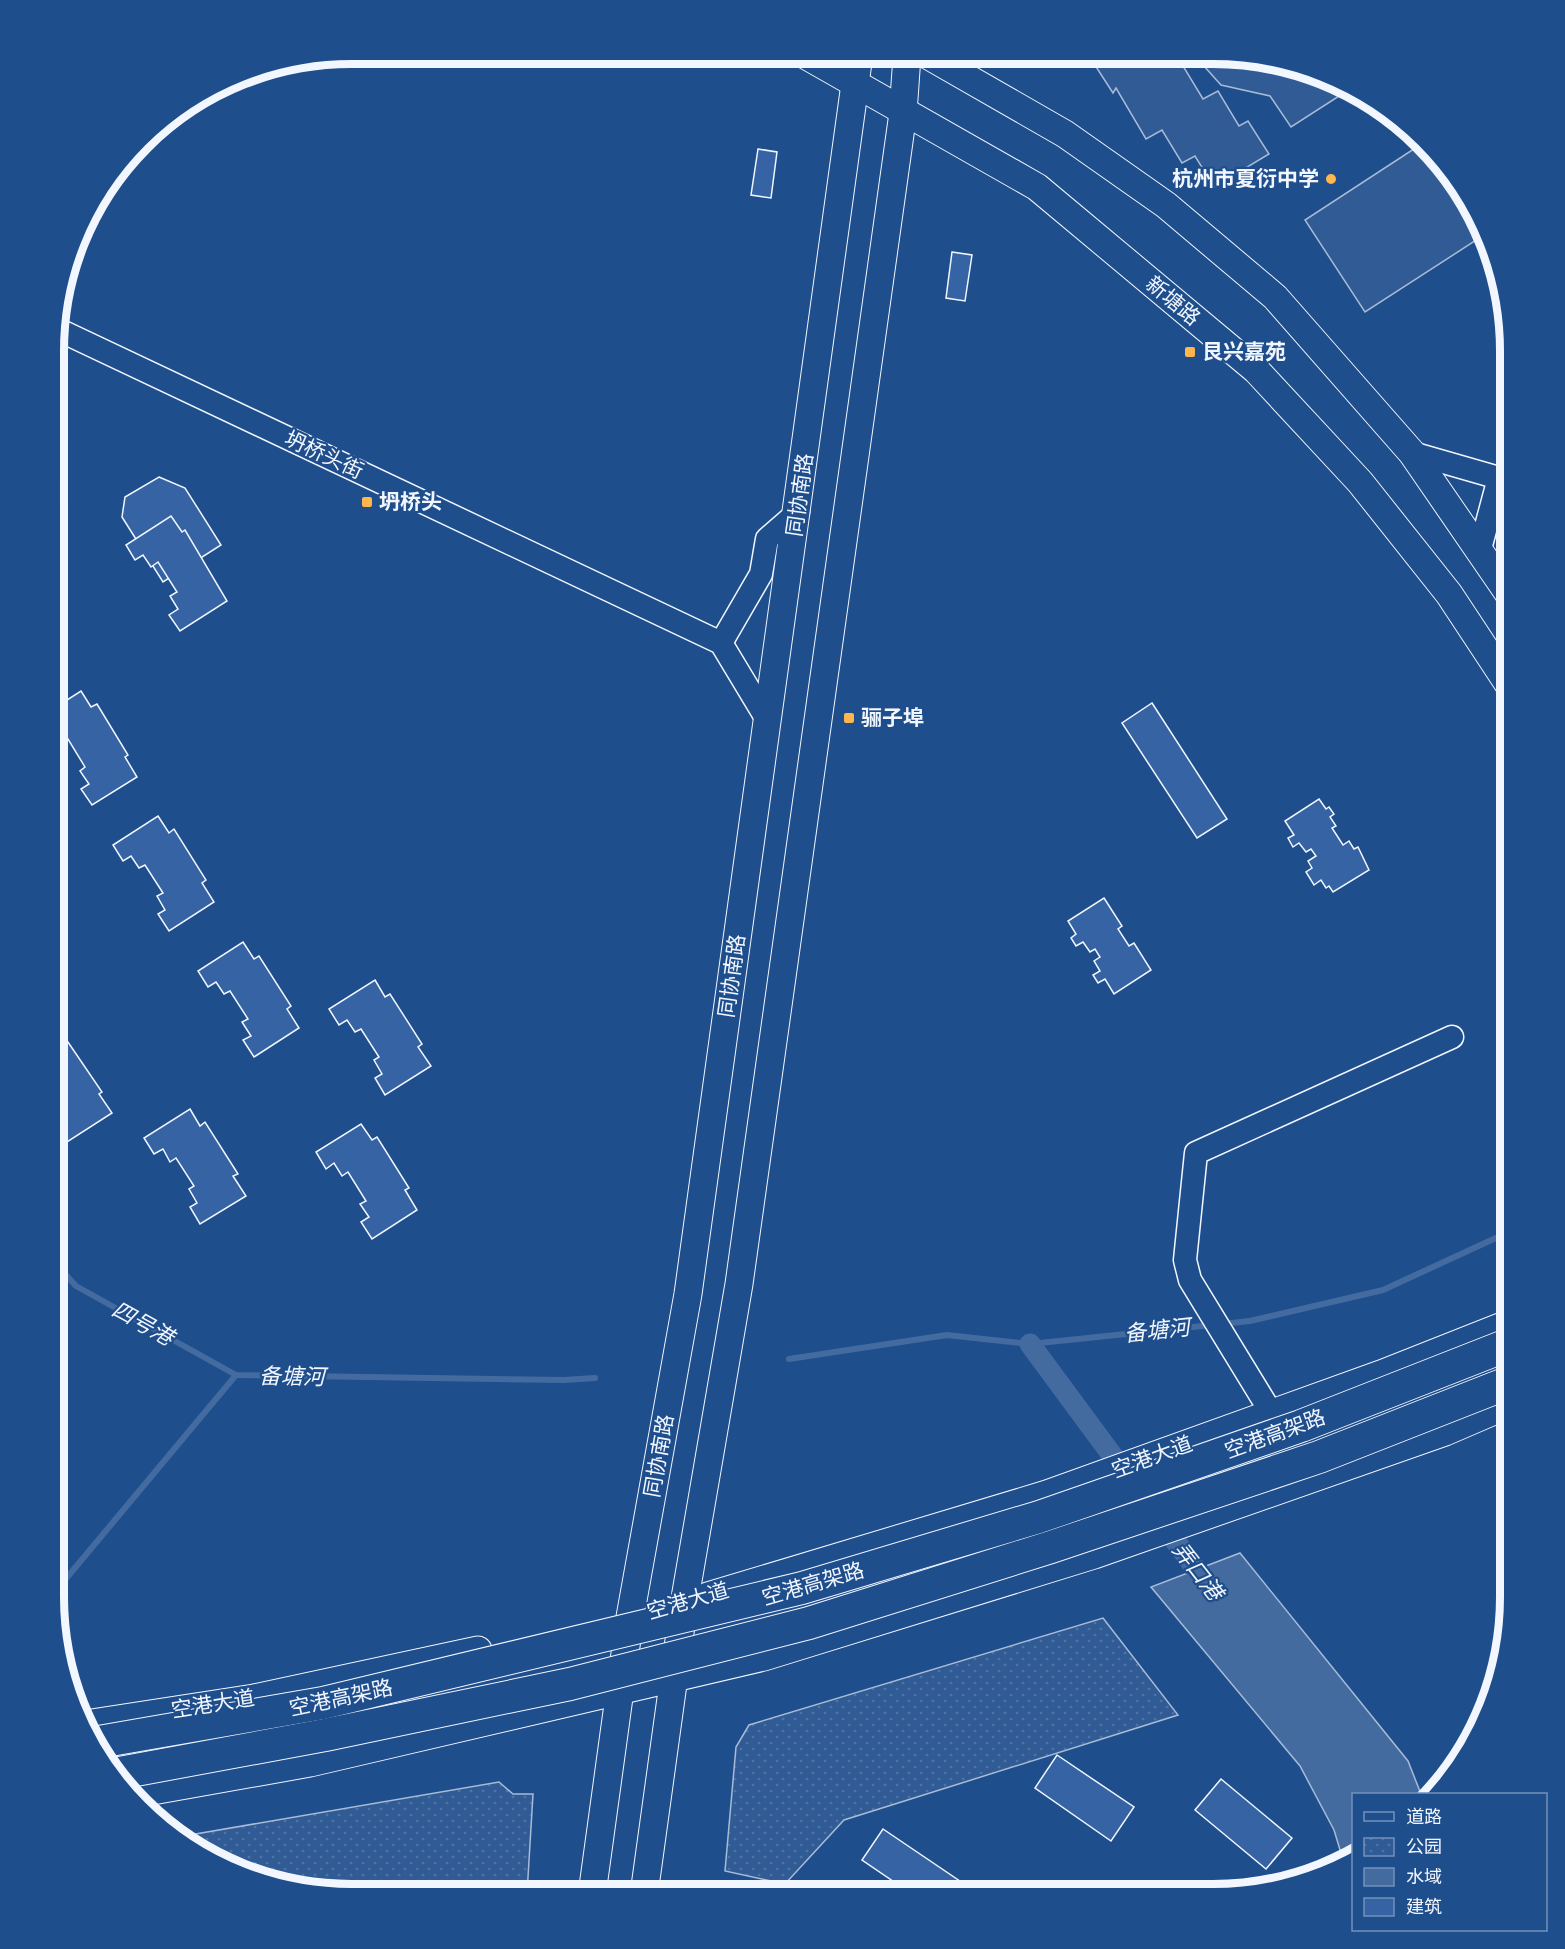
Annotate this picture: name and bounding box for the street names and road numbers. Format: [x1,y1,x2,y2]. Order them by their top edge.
street label: 新塘路 [1141,270,1206,331]
street label: 坍桥头街 [280,425,368,485]
street label: 同协南路 [780,451,819,538]
street label: 同协南路 [712,932,751,1019]
street label: 空港高架路 [1221,1403,1329,1464]
street label: 同协南路 [638,1412,679,1500]
street label: 空港大道 [1108,1429,1196,1484]
street label: 空港高架路 [759,1556,867,1611]
street label: 空港大道 [644,1576,732,1625]
street label: 空港高架路 [287,1673,395,1722]
street label: 空港大道 [169,1684,257,1723]

